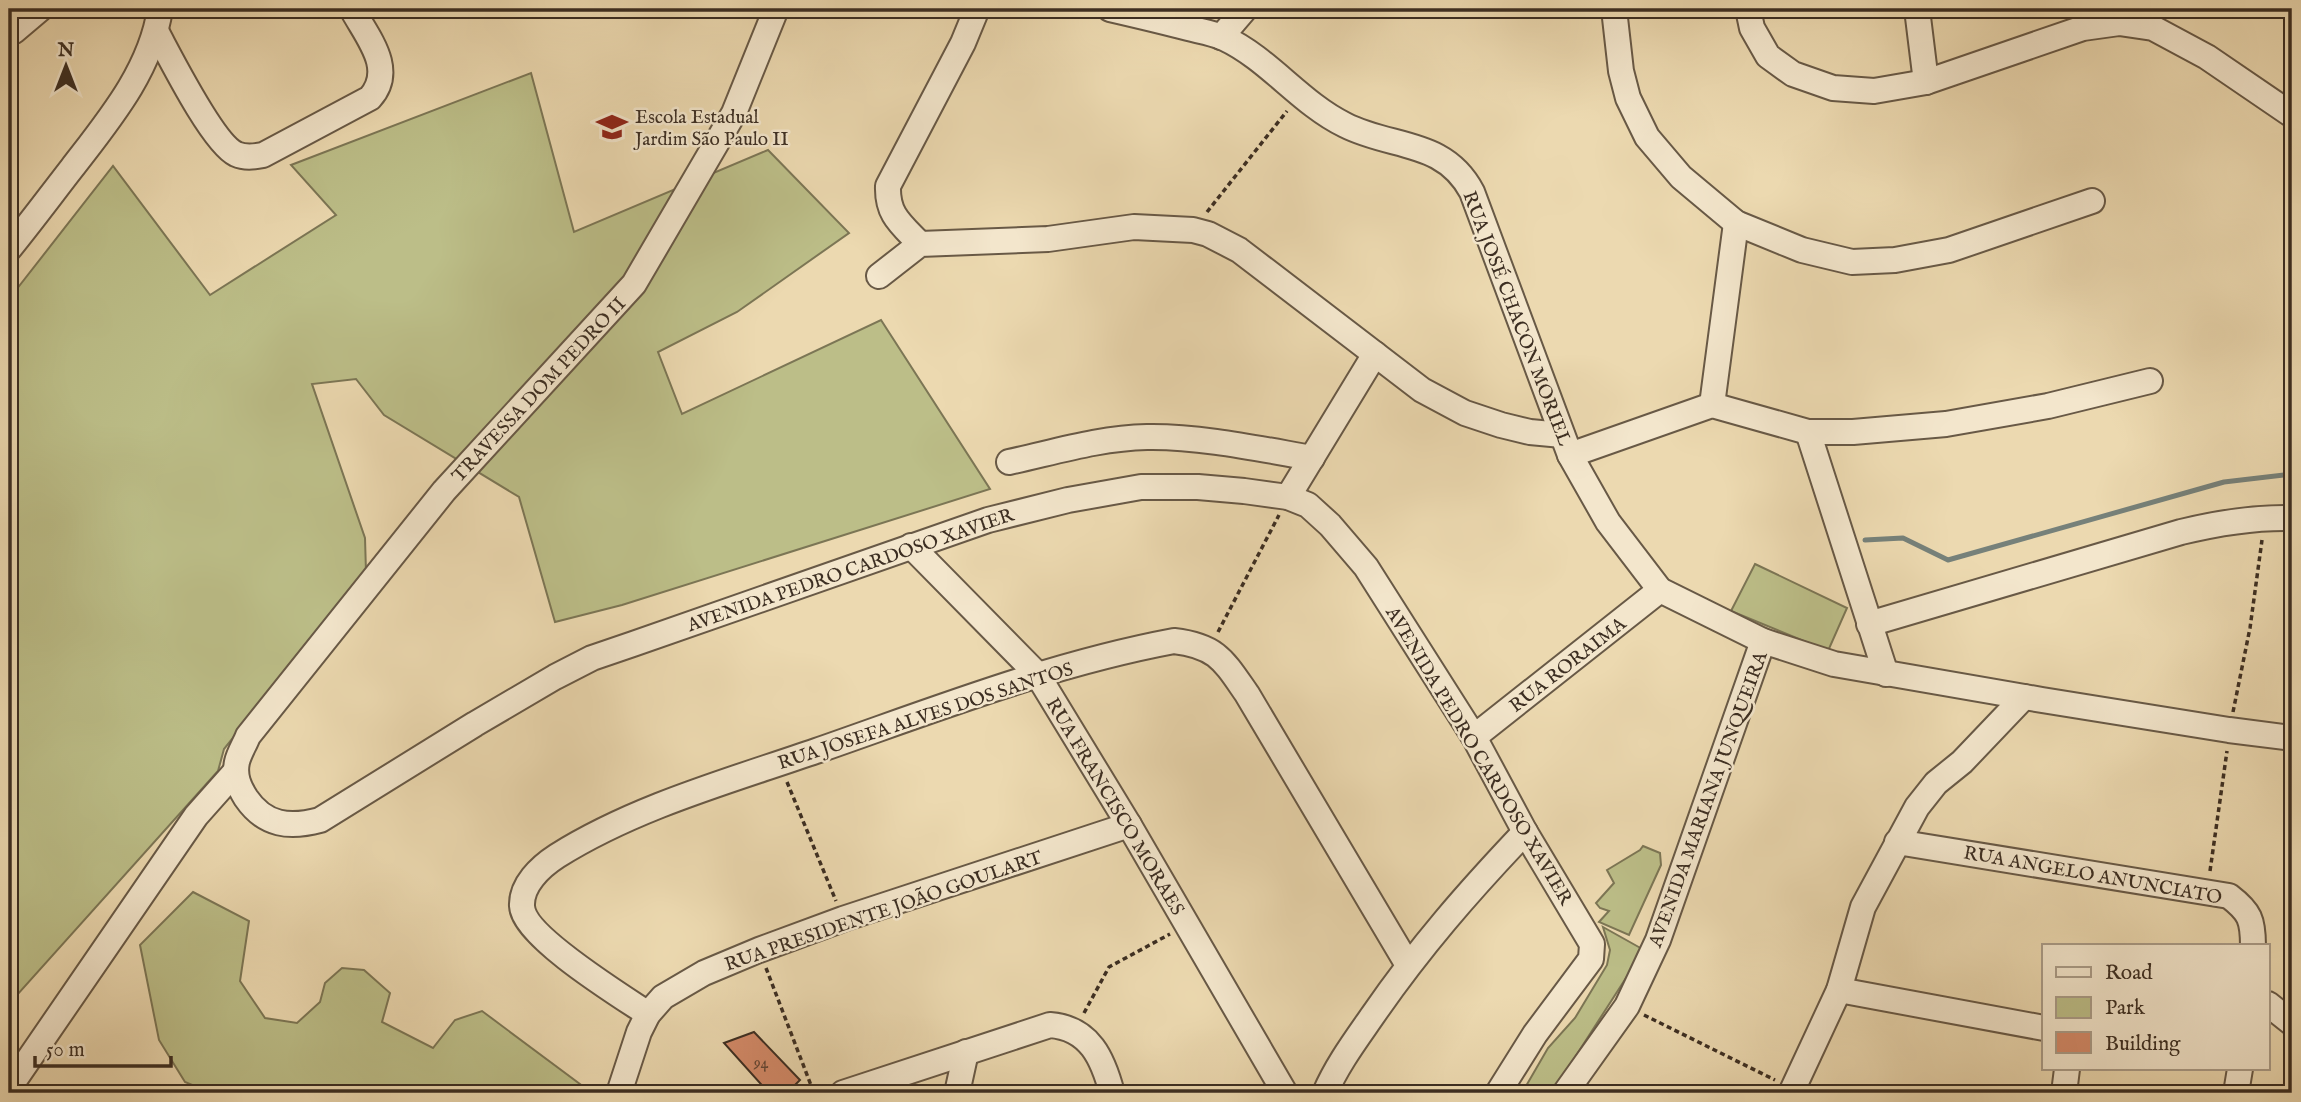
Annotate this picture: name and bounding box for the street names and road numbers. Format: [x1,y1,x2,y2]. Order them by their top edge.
street label: RUA JOSÉ CHACON MORIEL [1456,188,1577,450]
street label: TRAVESSA DOM PEDRO II [447,293,632,488]
street label: AVENIDA PEDRO CARDOSO XAVIER [683,503,1018,639]
street label: AVENIDA PEDRO CARDOSO XAVIER [1379,602,1577,910]
street label: RUA RORAIMA [1505,612,1632,719]
street label: AVENIDA MARIANA JUNQUEIRA [1644,647,1774,952]
street label: RUA JOSEFA ALVES DOS SANTOS [775,658,1076,776]
street label: RUA FRANCISCO MORAES [1040,694,1189,920]
street label: RUA ANGELO ANUNCIATO [1962,841,2224,911]
street label: RUA PRESIDENTE JOÃO GOULART [721,845,1046,978]

